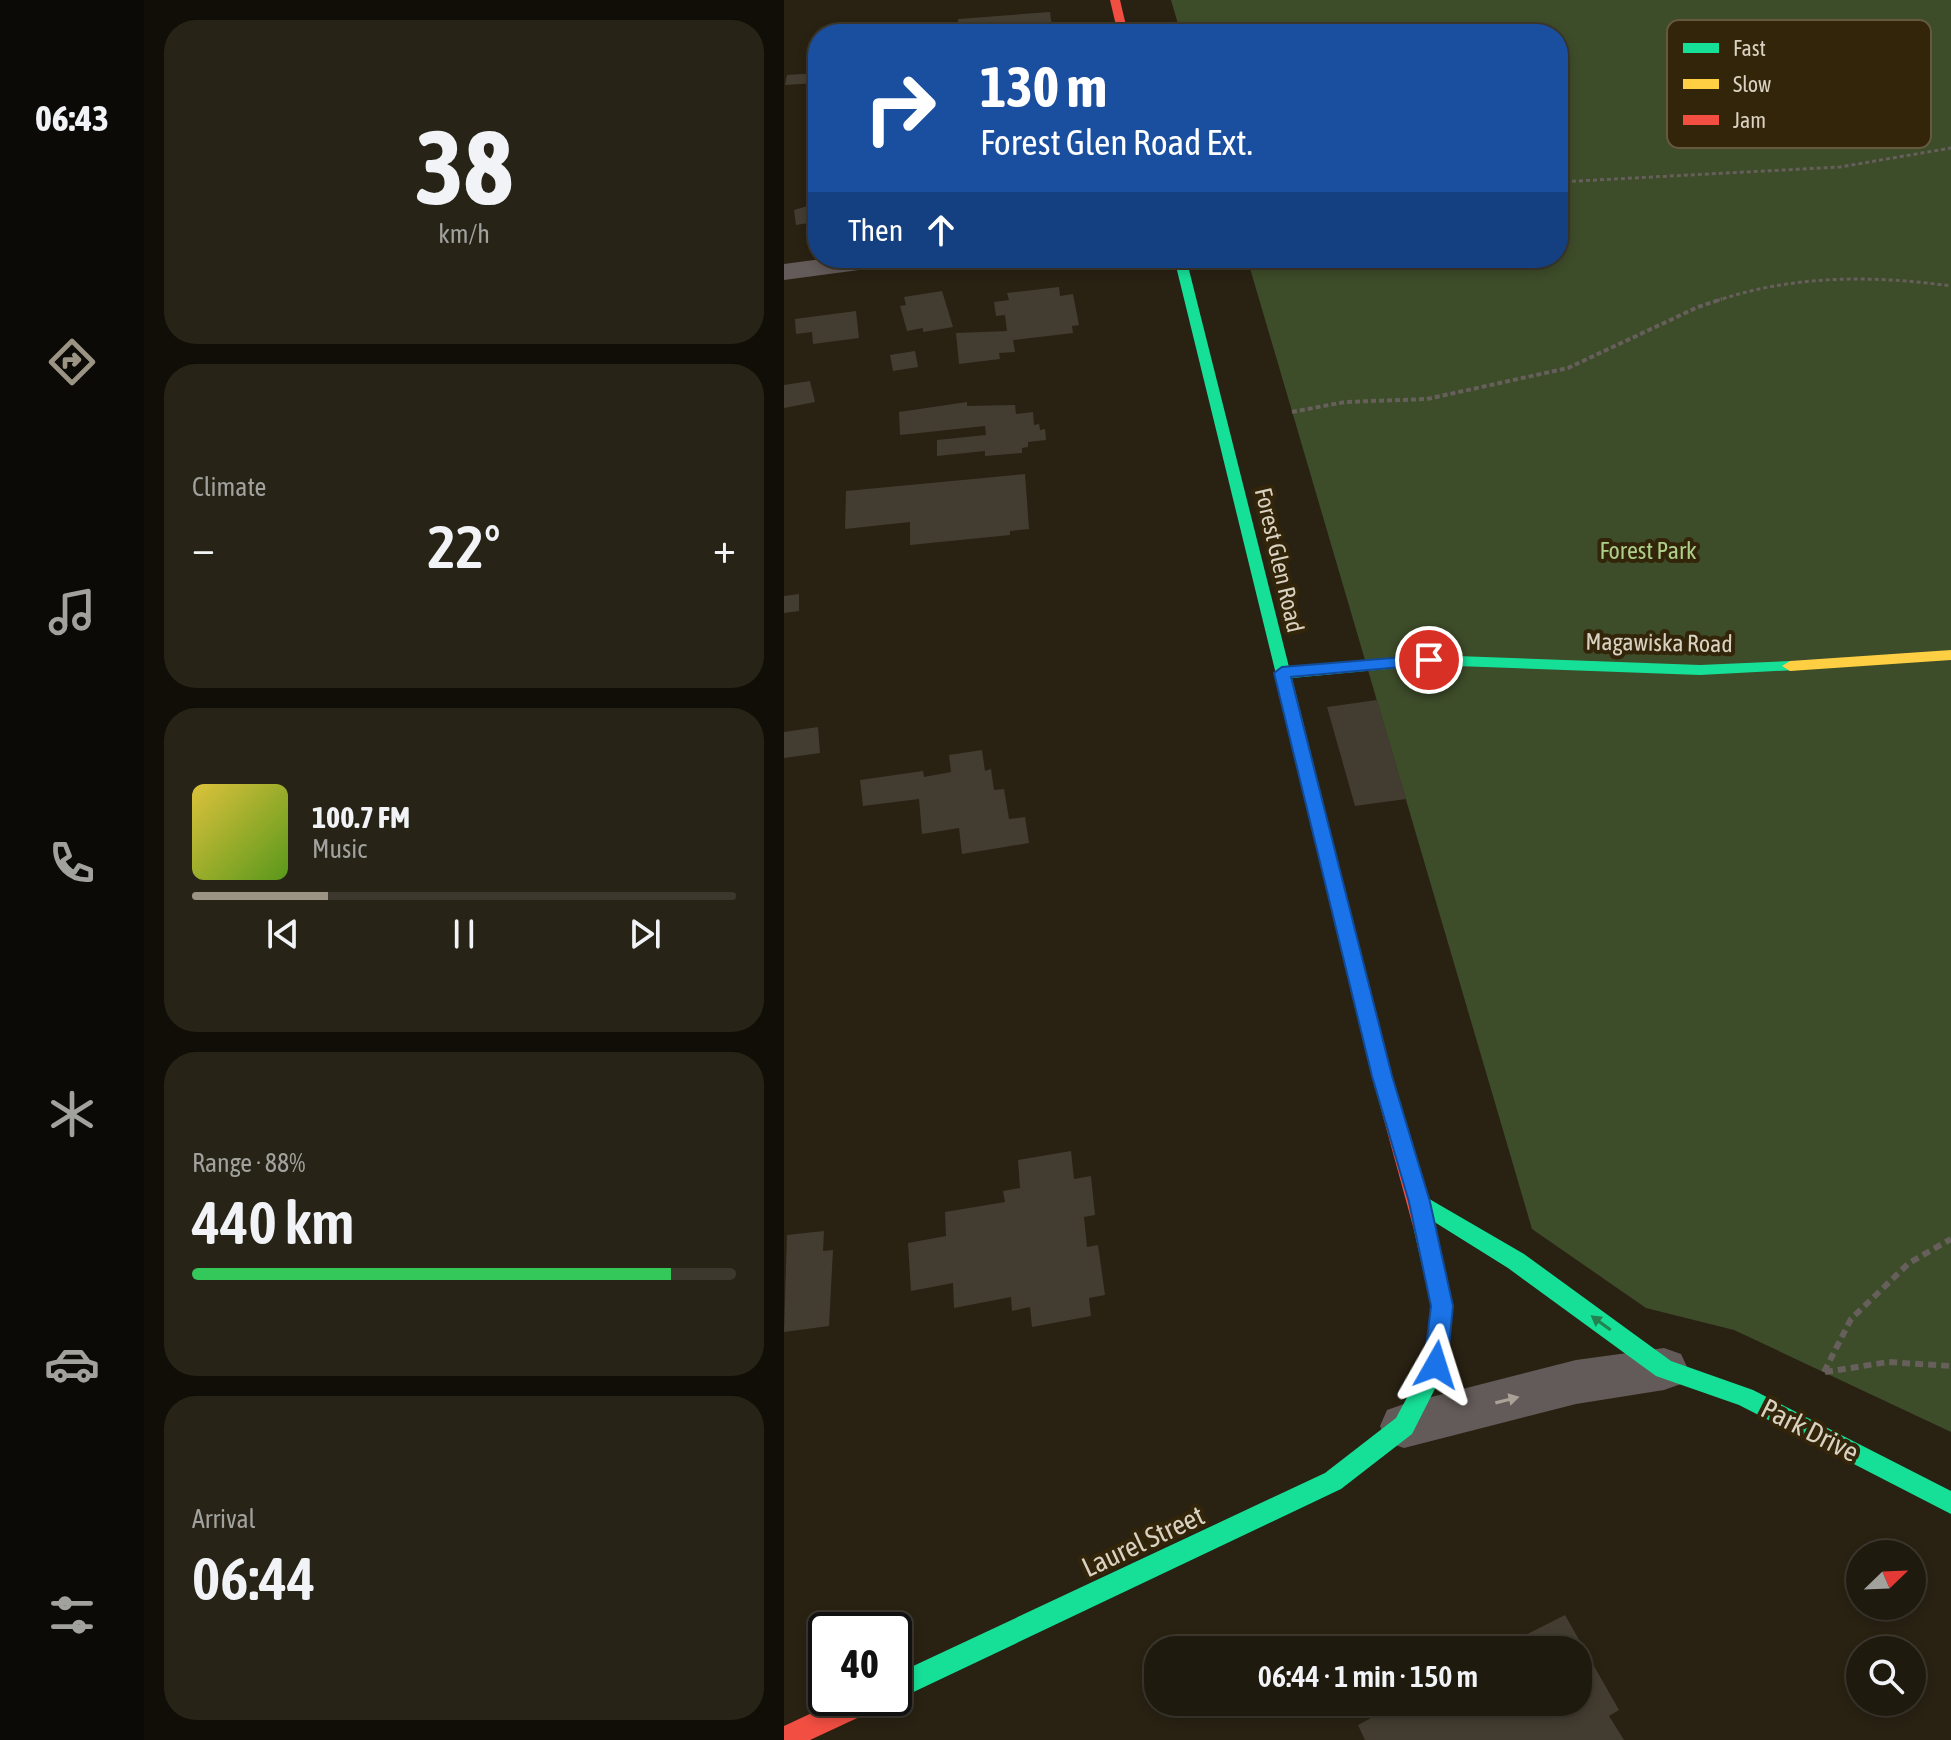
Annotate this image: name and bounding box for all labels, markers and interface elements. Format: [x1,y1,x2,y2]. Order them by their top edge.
legend [1667,20,1931,148]
text: Fast [1733,35,1766,61]
text: 130 m [980,55,1107,119]
icon: right [848,56,952,160]
text: Slow [1733,71,1771,97]
text: 06:43 [35,97,109,139]
text: 38 [415,107,513,226]
text: Jam [1733,107,1766,133]
text: Forest Glen Road Ext. [980,121,1253,163]
icon: ahead [919,208,963,252]
text: Then [848,213,903,247]
text: km/h [438,219,490,249]
icon: directions [44,334,100,390]
text: Climate [192,472,266,502]
street label: Forest Glen Road [1250,485,1309,635]
text: 22° [428,512,500,581]
text: − [192,522,215,572]
text: + [713,522,736,572]
park label: Forest Park [1599,537,1697,564]
icon: music [44,584,100,640]
pin [1395,626,1463,694]
street label: Magawiska Road [1585,628,1733,657]
icon: arrive [1407,638,1451,682]
text: 100.7 FM [312,800,410,834]
text: Music [312,834,367,864]
icon: phone [44,835,100,891]
icon: previous [261,912,305,956]
icon: pause [442,912,486,956]
icon: next [623,912,667,956]
icon: climate [44,1086,100,1142]
text: Range · 88% [192,1148,305,1178]
text: 440 km [192,1188,354,1257]
one-way arrow [1591,1316,1612,1331]
position arrow [1394,1323,1478,1407]
icon: car [44,1336,100,1392]
street label: Park Drive [1756,1392,1864,1468]
one-way arrow [1494,1394,1519,1406]
street label: Laurel Street [1077,1499,1209,1583]
text: Arrival [192,1504,256,1534]
north arrow [1846,1540,1926,1620]
map controls [1846,1540,1926,1716]
text: 06:44 [192,1544,315,1613]
icon: filters [44,1587,100,1643]
speed limit sign: 40 [808,1612,912,1716]
button: search [1846,1636,1926,1716]
text: 06:44 · 1 min · 150 m [1258,1659,1478,1693]

